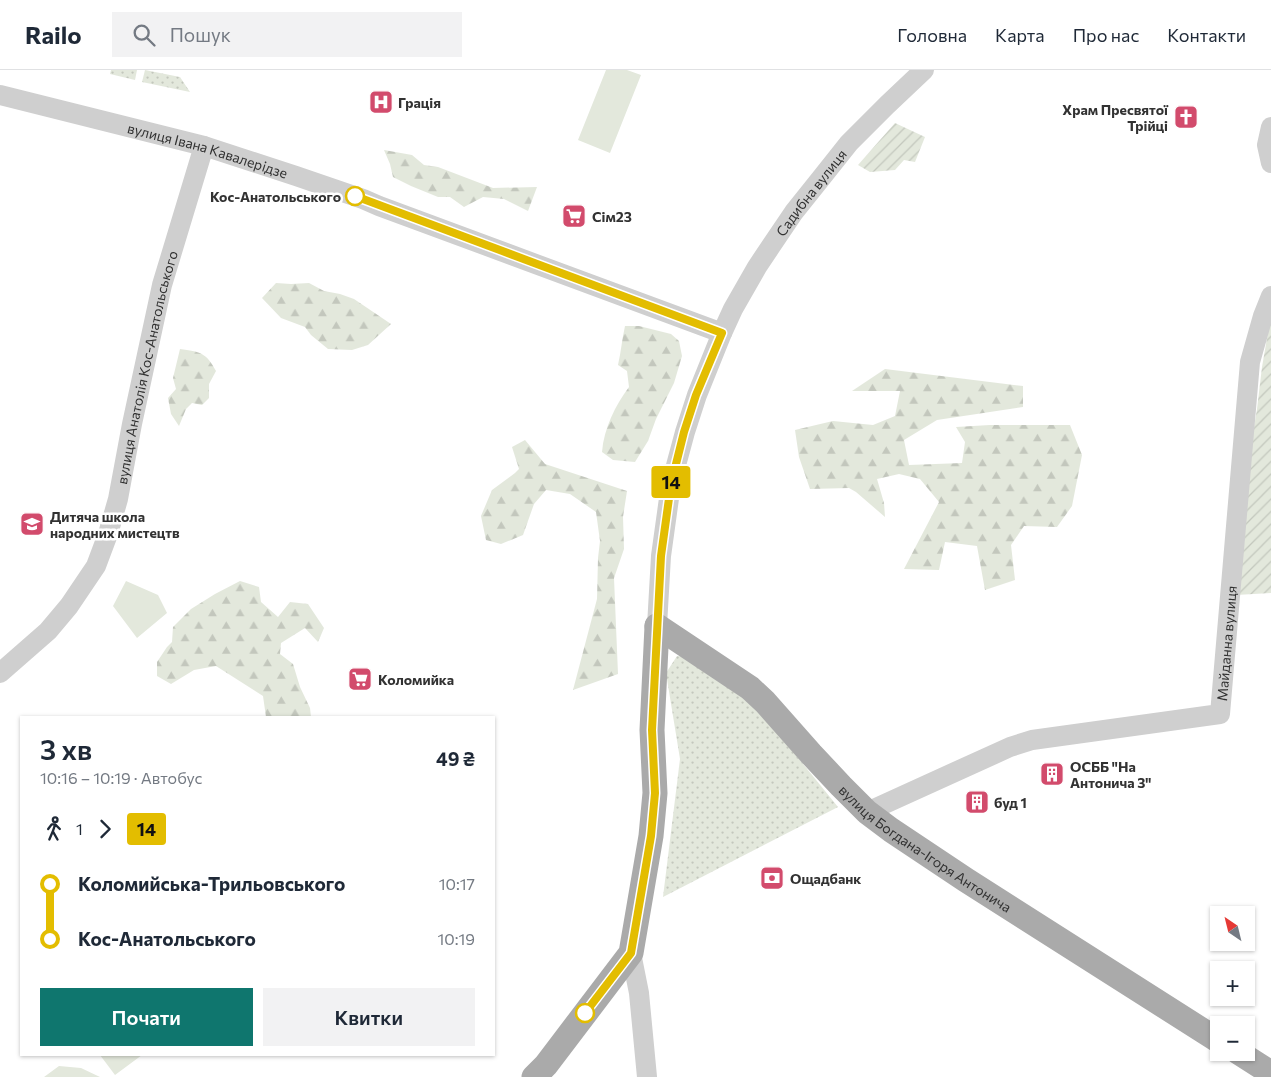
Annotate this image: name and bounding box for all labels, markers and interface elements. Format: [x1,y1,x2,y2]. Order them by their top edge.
search box [112,12,462,57]
text: Railo [25,20,82,49]
icon: search [130,21,158,49]
text: Пошук [170,23,231,46]
text: Головна [897,24,967,46]
text: Карта [995,24,1045,46]
text: Про нас [1073,24,1139,46]
text: Контакти [1167,24,1246,46]
hospital icon: Грація [368,89,394,115]
place label: Грація [398,94,441,111]
place label: Храм Пресвятої Трійці [1062,101,1169,134]
church icon: Храм Пресвятої Трійці [1173,104,1199,130]
street label: вулиця Івана Кавалерідзе [126,119,290,181]
street label: Садибна вулиця [772,146,849,239]
marker: Кос-Анатольського [345,186,365,206]
place label: Кос-Анатольського [210,188,341,205]
supermarket icon: Сім23 [561,203,587,229]
place label: Сім23 [592,208,632,225]
street label: вулиця Анатолія Кос-Анатольського [112,248,180,486]
line badge: 14 [648,466,694,498]
text: 14 [661,471,681,493]
place label: Дитяча школа народних мистецтв [50,508,180,541]
school or university icon: Дитяча школа народних мистецтв [19,511,45,537]
street label: Майданна вулиця [1213,585,1239,702]
supermarket icon: Коломийка [347,666,373,692]
place label: Коломийка [378,671,454,688]
text: 3 хв [40,732,92,766]
text: 49 ₴ [436,747,475,770]
place label: ОСББ "На Антонича 3" [1070,758,1151,791]
building icon: ОСББ "На Антонича 3" [1039,761,1065,787]
text: 10:16 – 10:19 · Автобус [40,768,203,787]
street label: вулиця Богдана-Ігоря Антонича [836,781,1015,915]
building icon: буд 1 [964,789,990,815]
place label: буд 1 [994,794,1027,811]
icon: walk [40,815,68,843]
icon: forward [91,815,119,843]
text: 14 [137,818,156,840]
text: 1 [76,819,83,838]
bank icon: Ощадбанк [759,865,785,891]
place label: Ощадбанк [790,870,861,887]
text: Коломийська-Трильовського [78,872,345,895]
text: 10:17 [439,874,475,893]
north arrow [1210,906,1255,951]
map controls [1210,906,1255,1061]
text: Кос-Анатольського [78,927,256,950]
text: 10:19 [437,929,475,948]
button: + [1210,961,1255,1006]
button: Почати [40,988,253,1046]
button: Квитки [263,988,475,1046]
unlabelled marker [575,1003,595,1023]
button: − [1210,1016,1255,1061]

